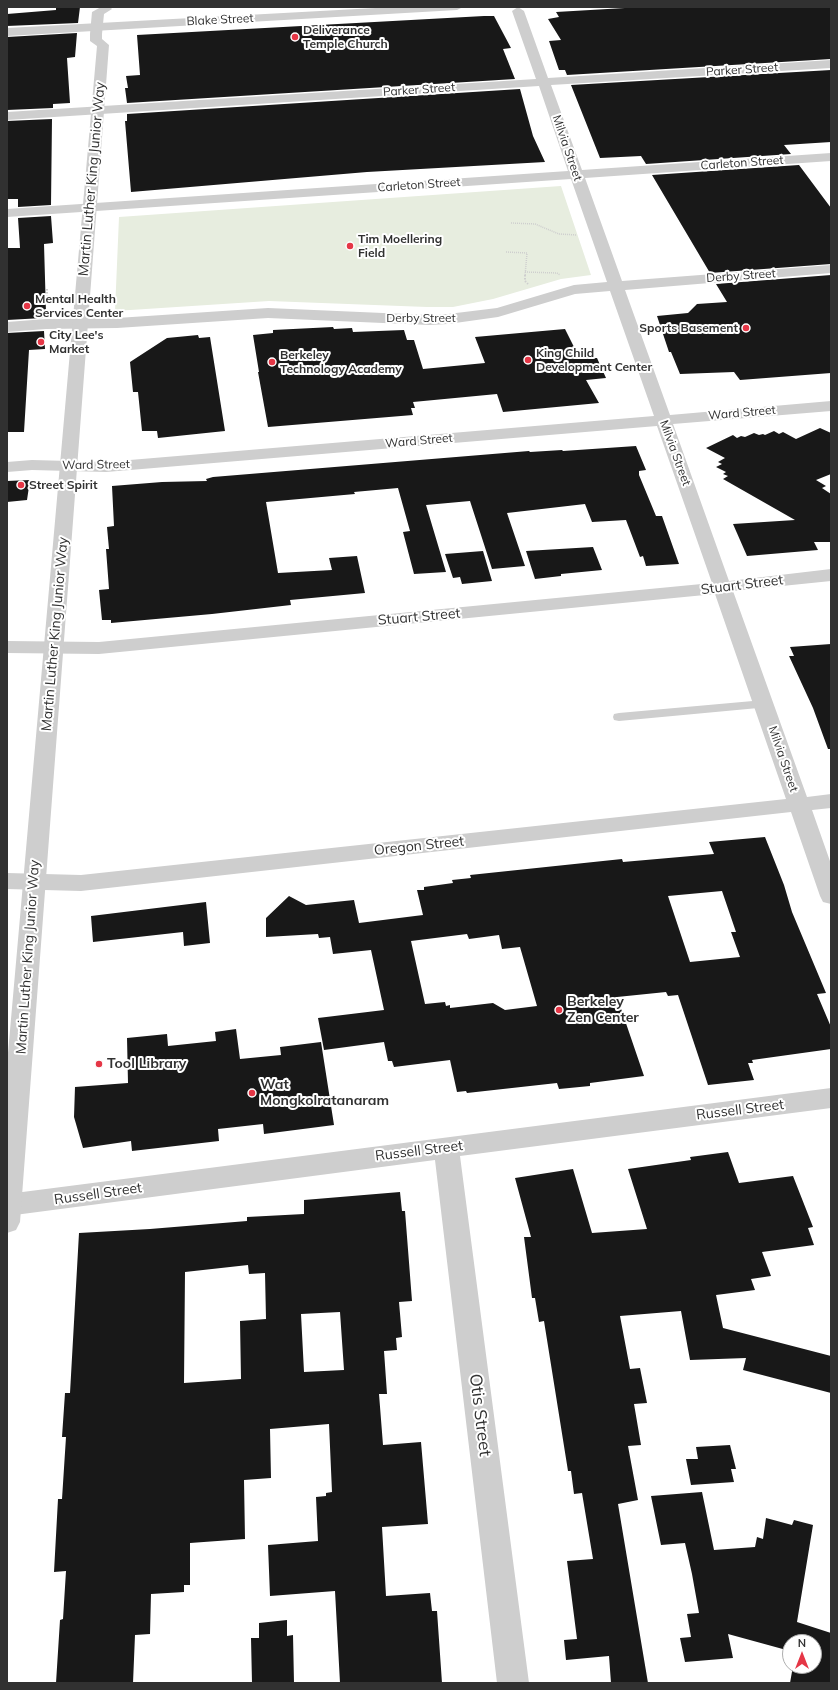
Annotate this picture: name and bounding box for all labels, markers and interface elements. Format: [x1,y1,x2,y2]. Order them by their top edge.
street label: Blake Street [186,11,254,29]
place label: Deliverance Temple Church [303,23,388,51]
marker: Deliverance Temple Church [290,32,300,42]
street label: Parker Street [705,60,779,80]
street label: Parker Street [382,80,456,100]
street label: Martin Luther King Junior Way [75,81,109,277]
street label: Milvia Street [549,113,585,183]
street label: Carleton Street [700,153,784,173]
street label: Carleton Street [377,175,461,195]
place label: Tim Moellering Field [358,232,442,260]
marker: Tim Moellering Field [345,241,355,251]
street label: Derby Street [706,266,776,286]
place label: Mental Health Services Center [35,292,123,320]
marker: Mental Health Services Center [22,301,32,311]
street label: Derby Street [386,311,456,325]
place label: Sports Basement [639,321,738,335]
marker: Sports Basement [741,323,751,333]
place label: City Lee's Market [49,328,104,356]
marker: City Lee's Market [36,337,46,347]
place label: King Child Development Center [536,346,652,374]
place label: Berkeley Technology Academy [280,348,402,376]
marker: King Child Development Center [523,355,533,365]
marker: Berkeley Technology Academy [267,357,277,367]
street label: Ward Street [708,403,776,423]
street label: Milvia Street [656,418,694,488]
street label: Ward Street [385,431,453,451]
street label: Ward Street [62,457,130,473]
place label: Street Spirit [29,478,98,492]
marker: Street Spirit [16,480,26,490]
street label: Martin Luther King Junior Way [38,536,72,732]
street label: Stuart Street [700,572,784,598]
street label: Stuart Street [377,605,461,629]
street label: Milvia Street [765,724,801,794]
street label: Oregon Street [373,833,465,859]
street label: Martin Luther King Junior Way [13,859,43,1055]
place label: Berkeley Zen Center [567,994,639,1026]
marker: Berkeley Zen Center [554,1005,564,1015]
place label: Tool Library [107,1056,186,1072]
marker: Tool Library [94,1059,104,1069]
place label: Wat Mongkolratanaram [260,1077,389,1110]
marker: Wat Mongkolratanaram [247,1088,257,1098]
street label: Russell Street [695,1096,785,1124]
street label: Russell Street [374,1137,464,1165]
street label: Russell Street [53,1180,143,1208]
street label: Otis Street [465,1373,495,1457]
north arrow [782,1634,822,1674]
text: N [798,1636,806,1650]

